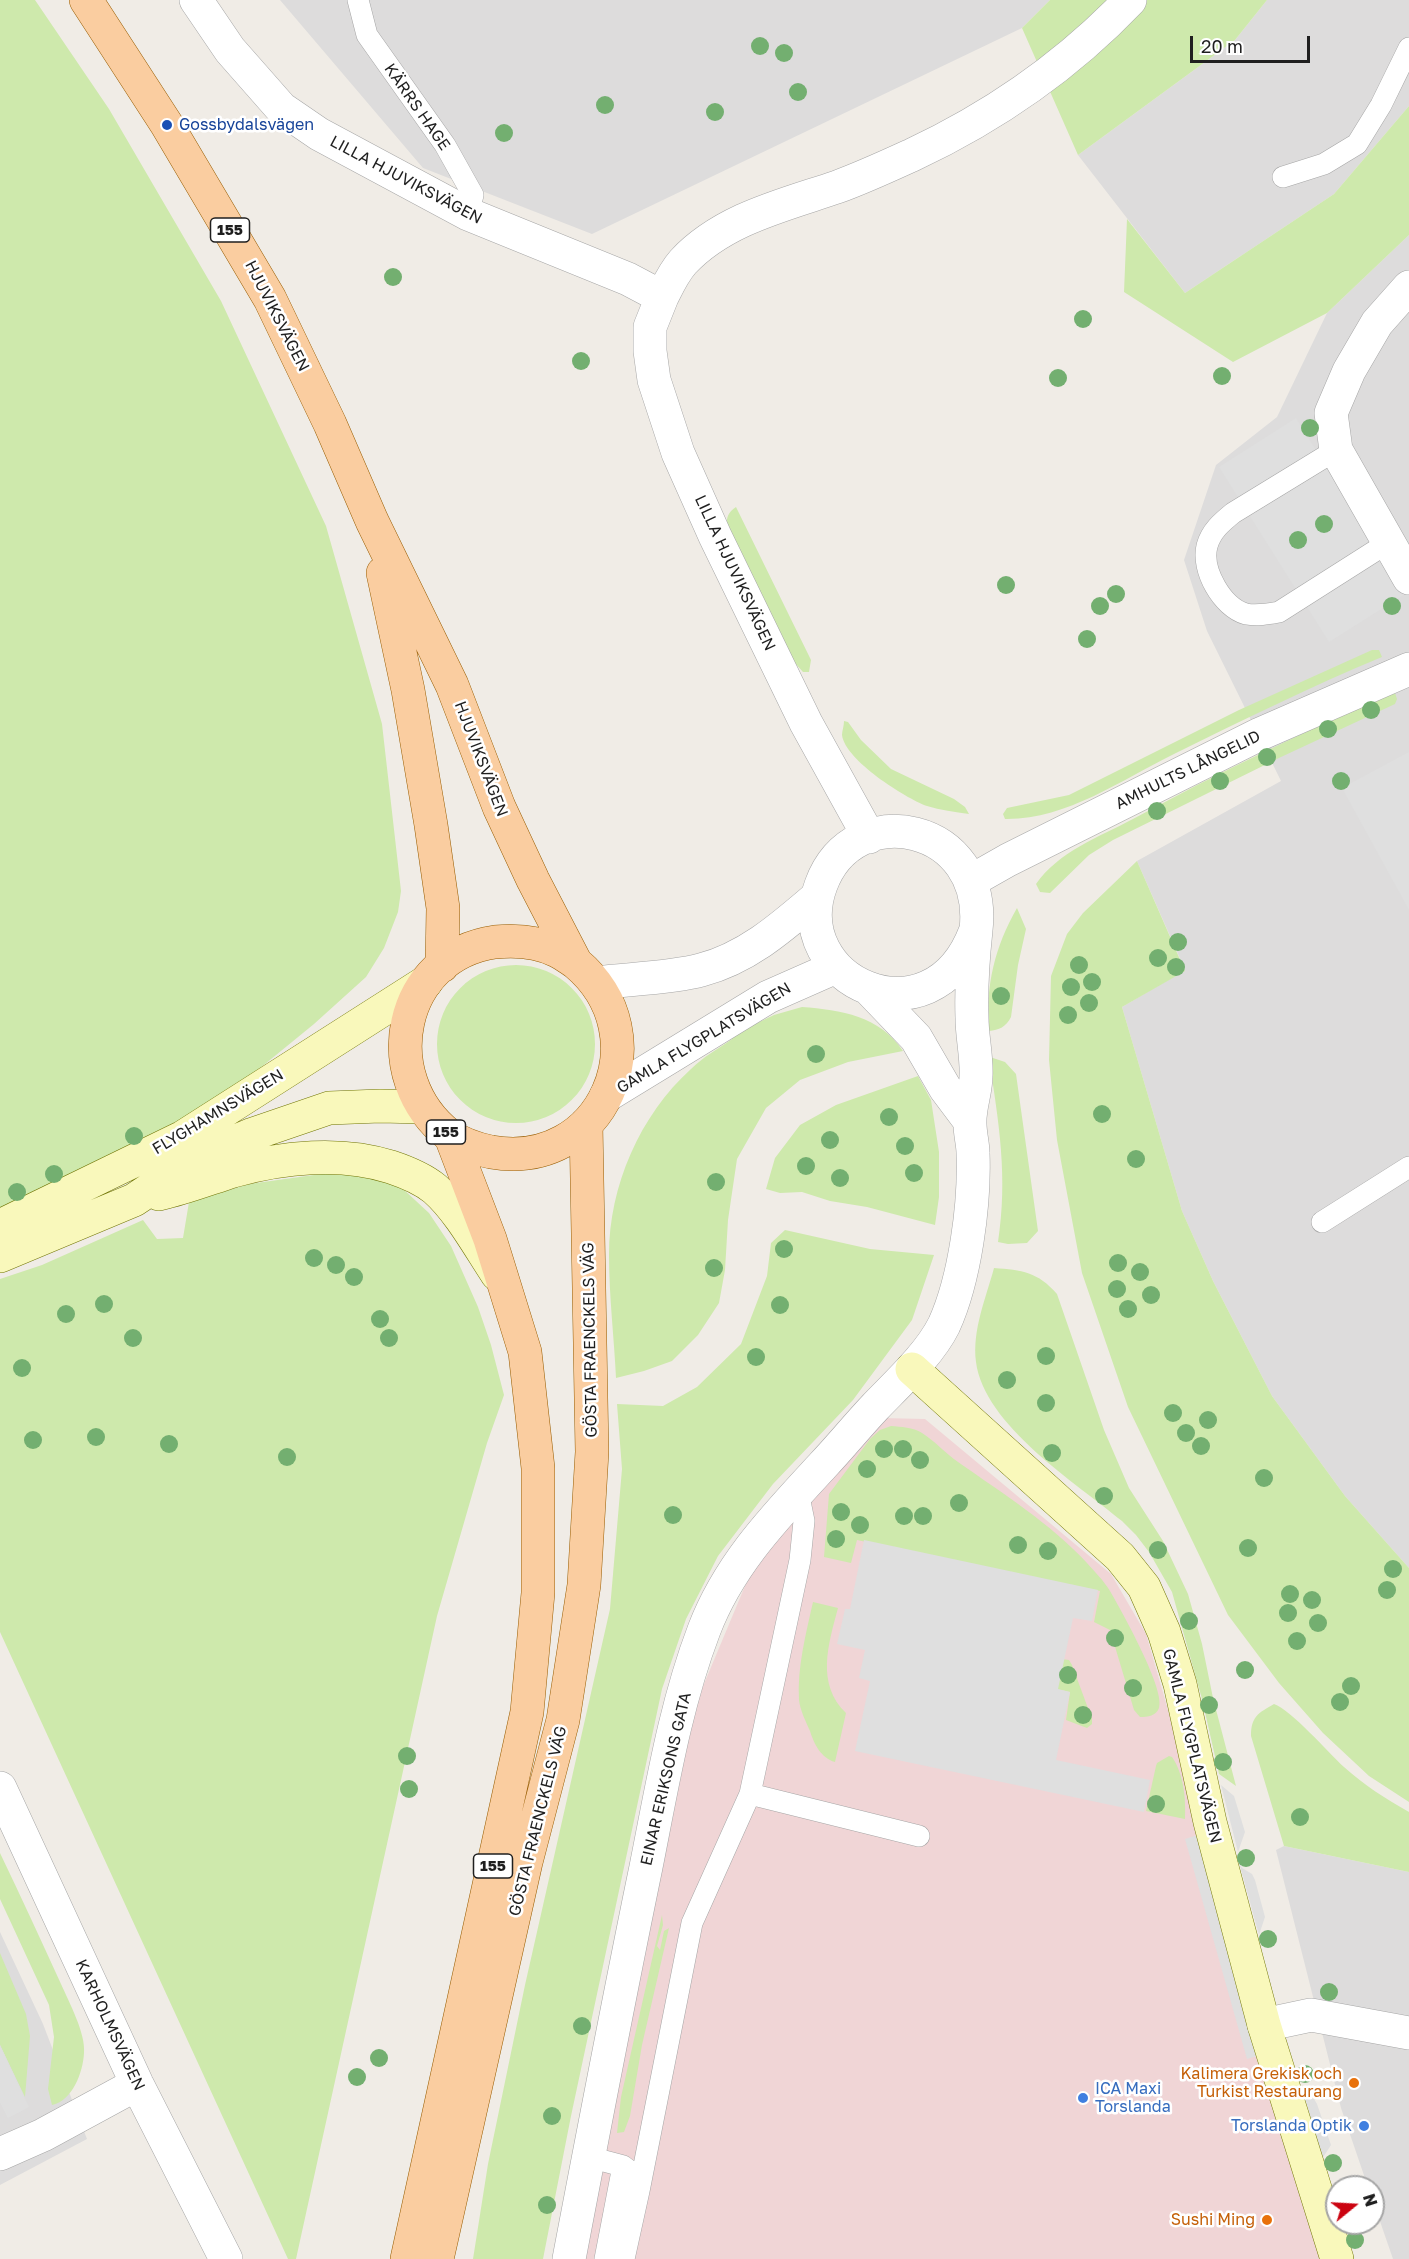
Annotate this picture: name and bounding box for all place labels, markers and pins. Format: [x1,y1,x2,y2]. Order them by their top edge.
place label: Gossbydalsvägen [179,115,314,135]
marker: Gossbydalsvägen [160,118,174,132]
place label: Kalimera Grekisk och Turkist Restaurang [1180,2064,1342,2102]
marker: Kalimera Grekisk och Turkist Restaurang [1347,2076,1361,2090]
place label: ICA Maxi Torslanda [1095,2079,1171,2117]
marker: ICA Maxi Torslanda [1076,2091,1090,2105]
place label: Torslanda Optik [1231,2116,1352,2136]
marker: Torslanda Optik [1357,2119,1371,2133]
place label: Sushi Ming [1171,2210,1255,2230]
marker: Sushi Ming [1260,2213,1274,2227]

